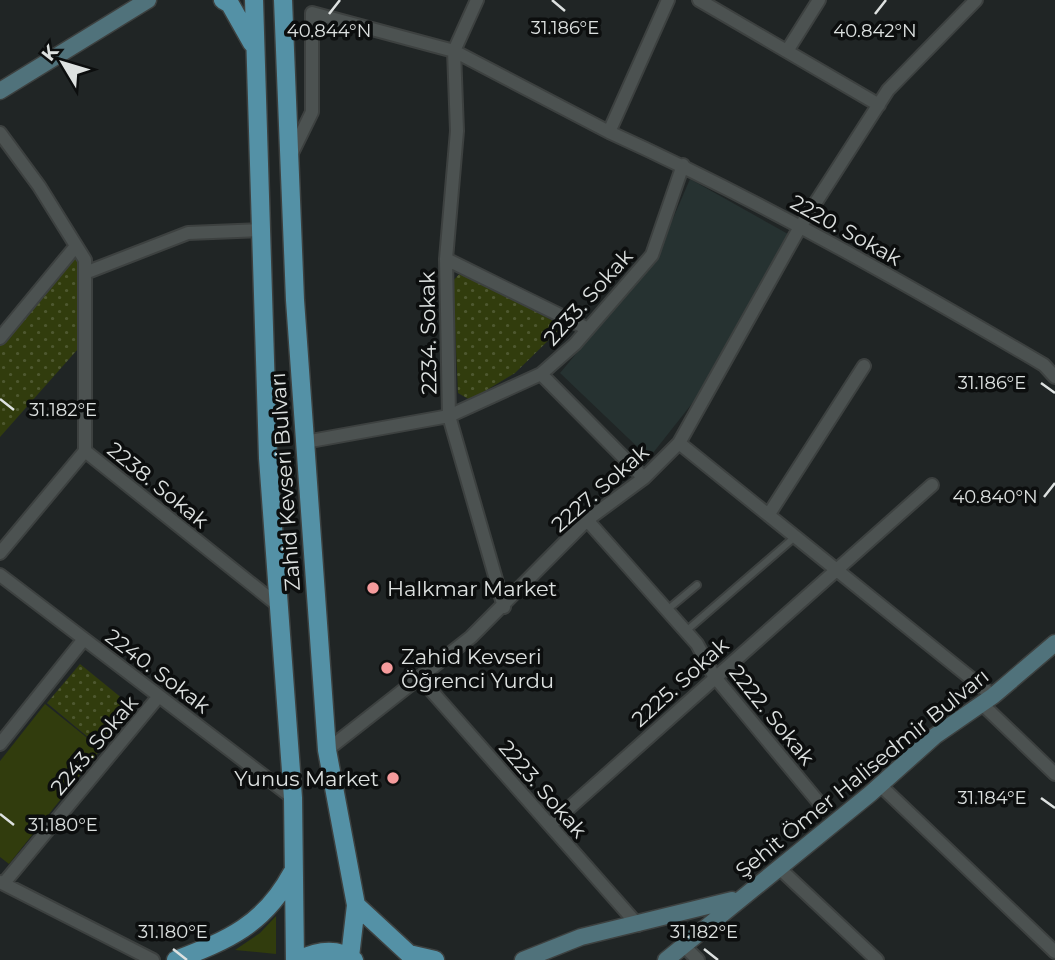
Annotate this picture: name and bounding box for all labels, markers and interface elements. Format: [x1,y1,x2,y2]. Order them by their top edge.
text: 31.186°E [531,17,599,39]
text: 40.844°N [287,20,371,42]
text: 40.842°N [833,20,917,42]
north arrow [28,28,98,98]
text: K [37,39,64,65]
street label: 2220. Sokak [786,189,906,271]
street label: 2233. Sokak [538,243,638,350]
street label: 2234. Sokak [414,271,442,395]
street label: Zahid Kevseri Bulvarı [265,372,305,592]
text: 31.186°E [958,372,1026,394]
text: 31.182°E [29,399,97,421]
street label: 2238. Sokak [102,437,214,534]
street label: 2227. Sokak [546,439,654,537]
text: 40.840°N [952,486,1038,508]
place label: Halkmar Market [387,576,557,601]
marker: Halkmar Market [365,580,381,596]
street label: 2240. Sokak [101,624,215,719]
street label: 2225. Sokak [627,632,734,732]
place label: Zahid Kevseri Öğrenci Yurdu [401,644,554,693]
marker: Zahid Kevseri Öğrenci Yurdu [379,660,395,676]
street label: 2222. Sokak [724,660,820,770]
street label: Şehit Ömer Halisedmir Bulvarı [730,663,994,883]
street label: 2243. Sokak [45,690,143,800]
street label: 2223. Sokak [494,735,592,843]
place label: Yunus Market [234,766,379,791]
marker: Yunus Market [385,770,401,786]
text: 31.184°E [957,787,1027,809]
text: 31.180°E [28,814,98,836]
text: 31.180°E [138,921,208,943]
text: 31.182°E [670,921,738,943]

